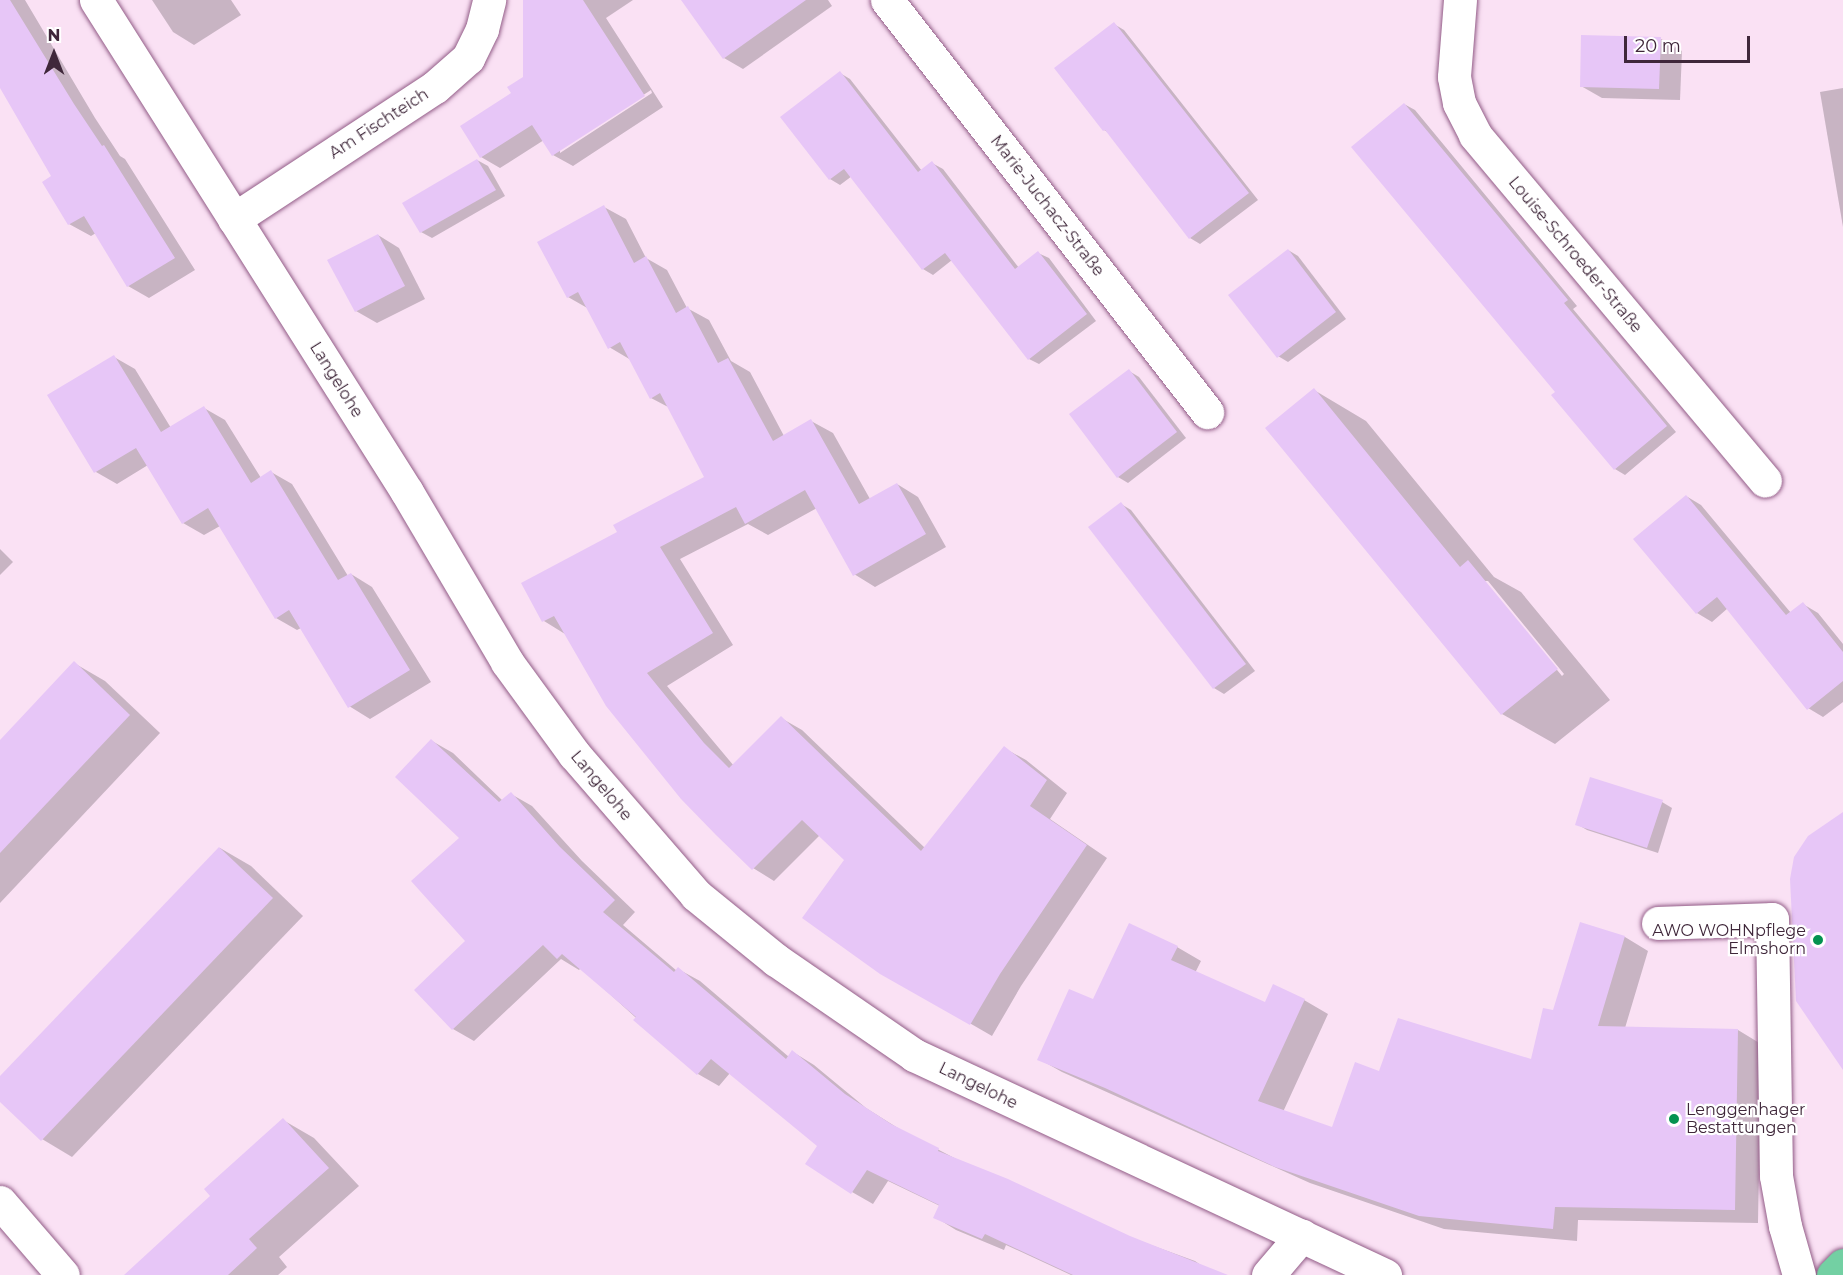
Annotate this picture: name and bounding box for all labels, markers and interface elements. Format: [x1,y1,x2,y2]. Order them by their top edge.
north arrow [24,24,84,84]
scale bar [1627,24,1753,62]
text: N [48,26,60,45]
text: 20 m [1635,35,1681,57]
street label: Am Fischteich [326,85,432,163]
street label: Marie-Juchacz-Straße [986,132,1108,280]
street label: Louise-Schroeder-Straße [1504,173,1646,337]
street label: Langelohe [305,339,367,421]
street label: Langelohe [566,747,636,825]
place label: AWO WOHNpflege Elmshorn [1652,921,1806,959]
marker: AWO WOHNpflege Elmshorn [1811,933,1825,947]
street label: Langelohe [936,1059,1020,1113]
place label: Lenggenhager Bestattungen [1686,1100,1805,1138]
marker: Lenggenhager Bestattungen [1667,1112,1681,1126]

